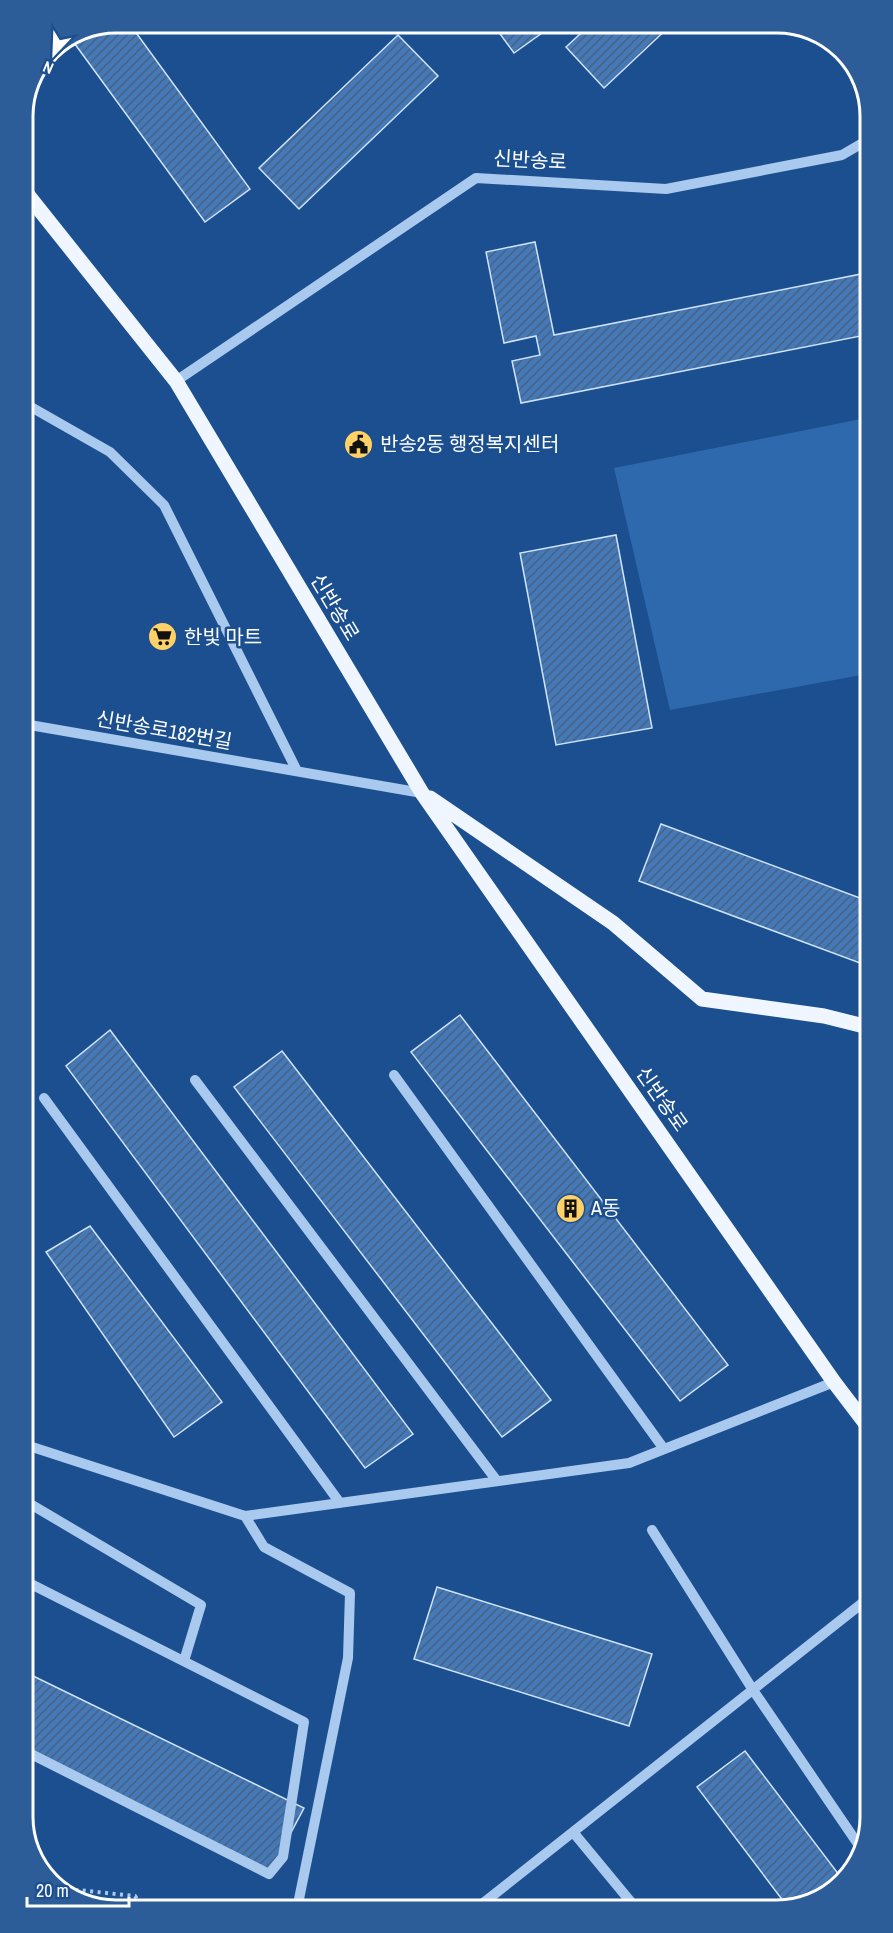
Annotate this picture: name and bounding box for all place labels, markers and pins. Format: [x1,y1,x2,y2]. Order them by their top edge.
public building icon: 반송2동 행정복지센터 [343,428,375,460]
place label: 반송2동 행정복지센터 [380,430,559,457]
supermarket icon: 한빛 마트 [147,621,179,653]
place label: 한빛 마트 [184,623,262,650]
building icon: A동 [554,1192,586,1224]
place label: A동 [590,1194,620,1221]

